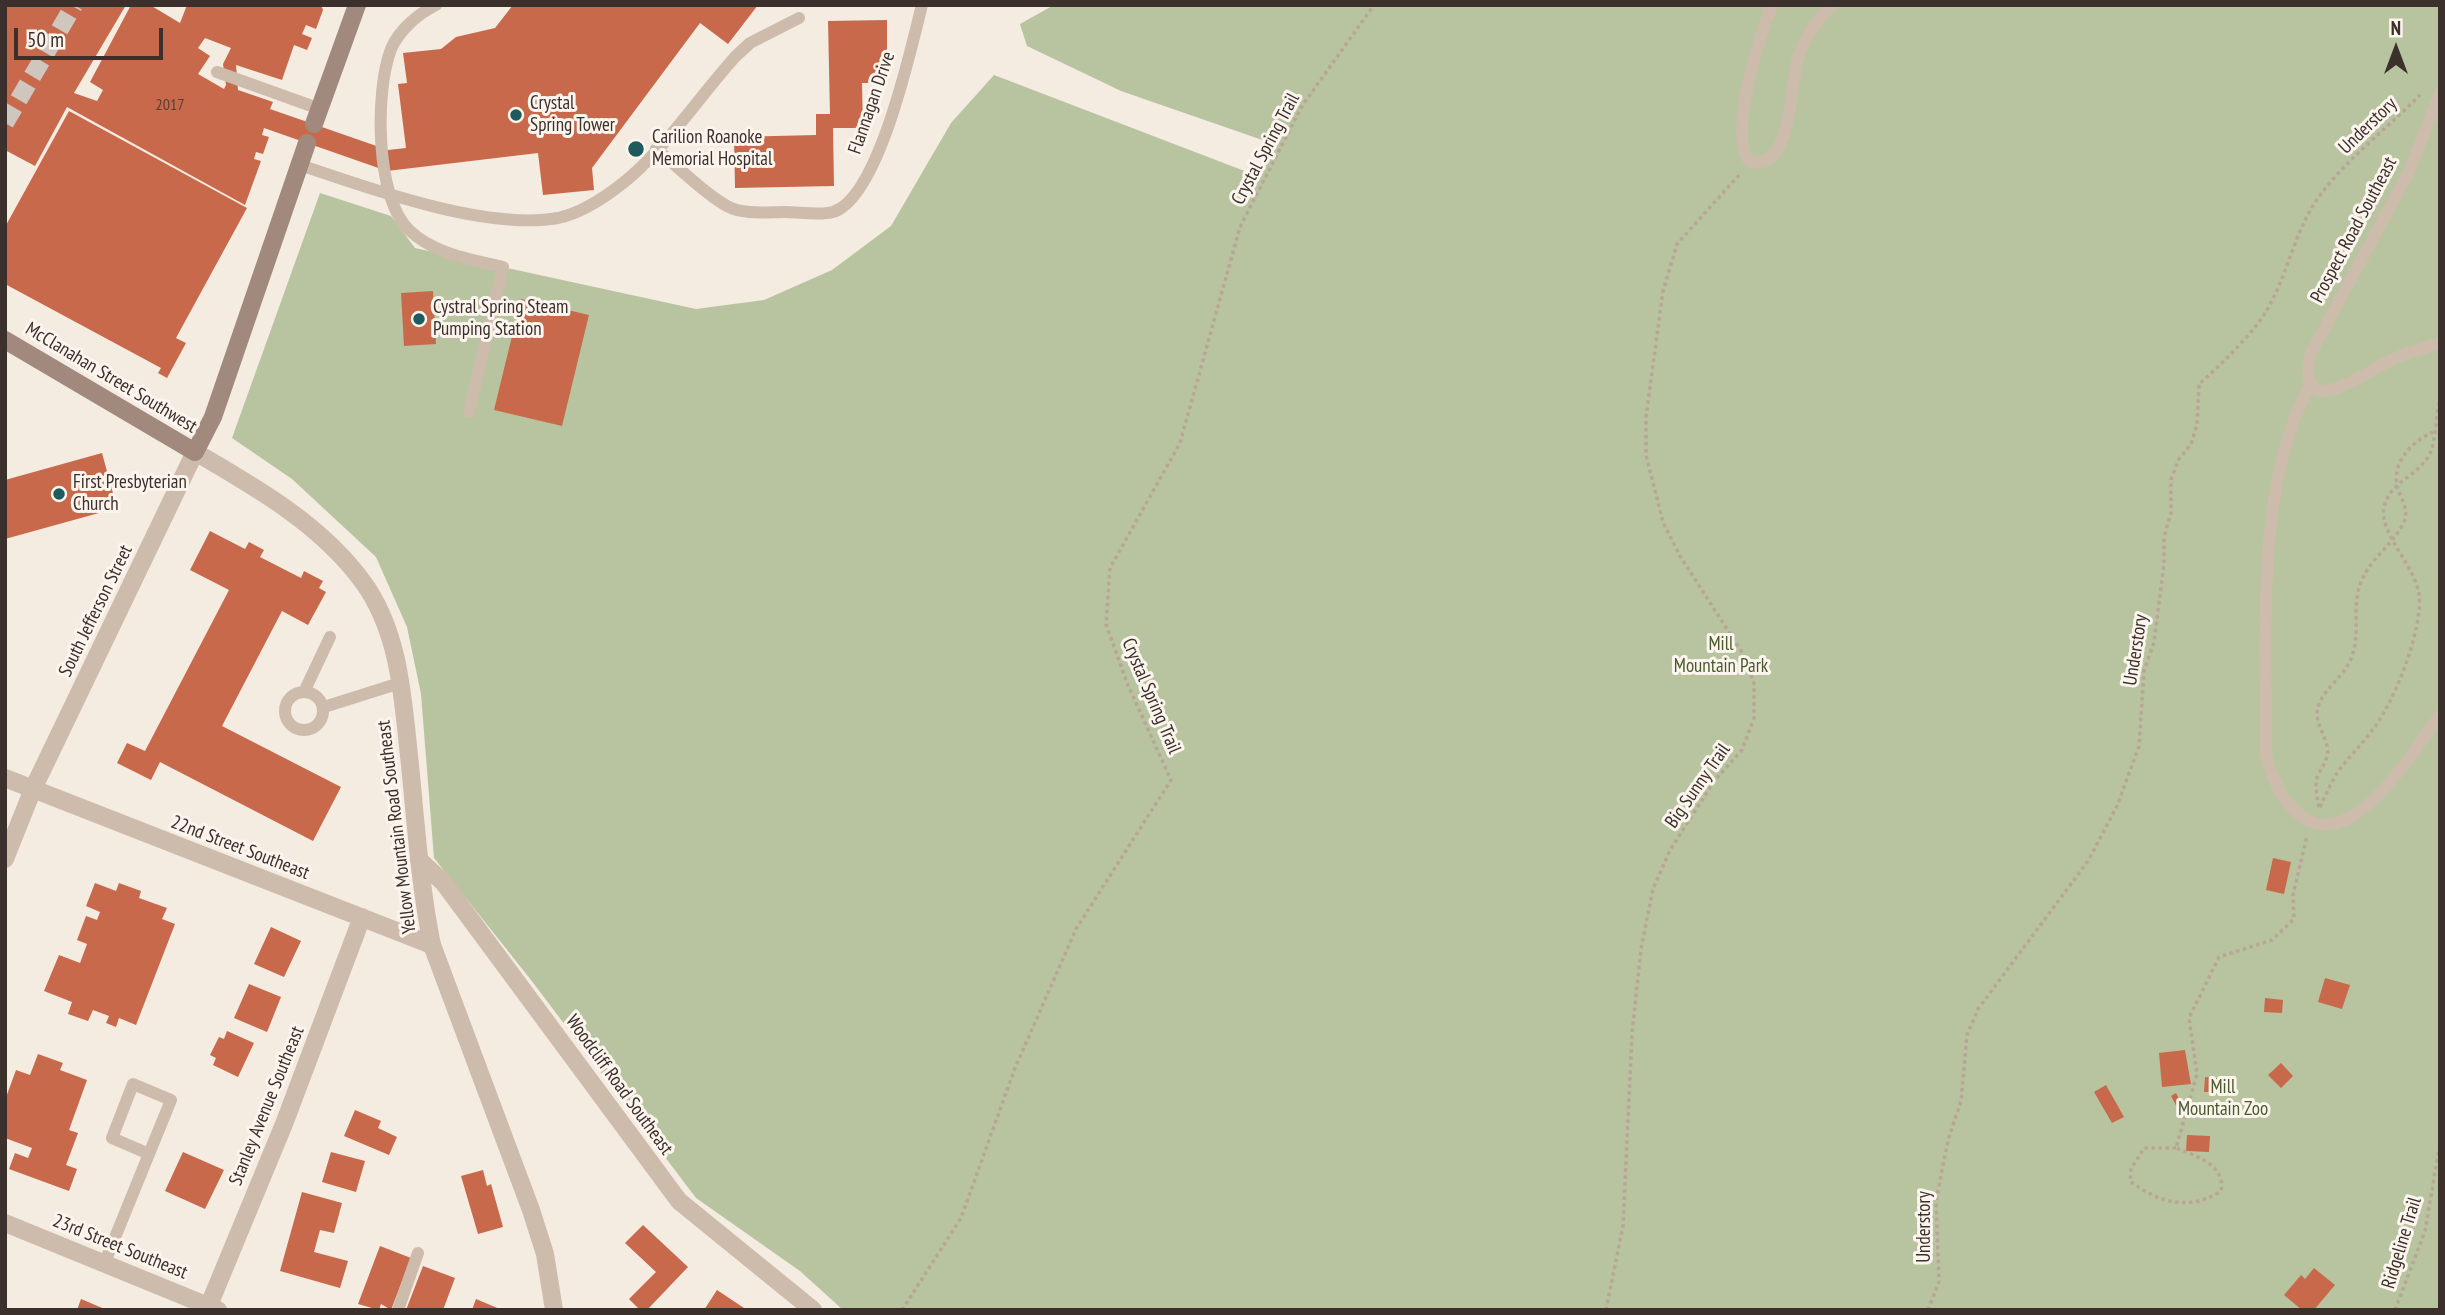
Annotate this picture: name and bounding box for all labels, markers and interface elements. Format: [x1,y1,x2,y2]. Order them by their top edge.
scale bar [18,14,166,58]
north arrow [2361,14,2431,84]
text: N [2391,16,2401,40]
text: 50 m [27,26,64,53]
street label: Flannagan Drive [844,49,900,157]
street label: Crystal Spring Trail [1227,89,1305,209]
place label: Crystal Spring Tower [530,93,615,137]
street label: Understory [2334,93,2402,159]
house number: 2017 [156,95,184,115]
marker: Crystal Spring Tower [508,107,524,123]
place label: Carilion Roanoke Memorial Hospital [652,127,772,171]
marker: Carilion Roanoke Memorial Hospital [626,139,646,159]
street label: Prospect Road Southeast [2306,153,2402,307]
place label: Cystral Spring Steam Pumping Station [433,297,568,341]
marker: Cystral Spring Steam Pumping Station [411,311,427,327]
street label: McClanahan Street Southwest [21,318,201,438]
place label: First Presbyterian Church [73,472,187,516]
marker: First Presbyterian Church [51,486,67,502]
street label: South Jefferson Street [54,541,138,681]
street label: Understory [2119,613,2153,687]
park label: Mill Mountain Park [1674,634,1768,678]
street label: Crystal Spring Trail [1116,635,1186,757]
street label: Yellow Mountain Road Southeast [373,719,421,935]
street label: Big Sunny Trail [1661,739,1735,833]
street label: 22nd Street Southeast [168,811,312,885]
street label: Woodcliff Road Southeast [561,1011,677,1159]
street label: Stanley Avenue Southeast [225,1023,309,1189]
park label: Mill Mountain Zoo [2178,1077,2268,1121]
street label: Understory [1914,1191,1936,1263]
street label: Ridgeline Trail [2377,1194,2427,1292]
street label: 23rd Street Southeast [49,1210,191,1284]

